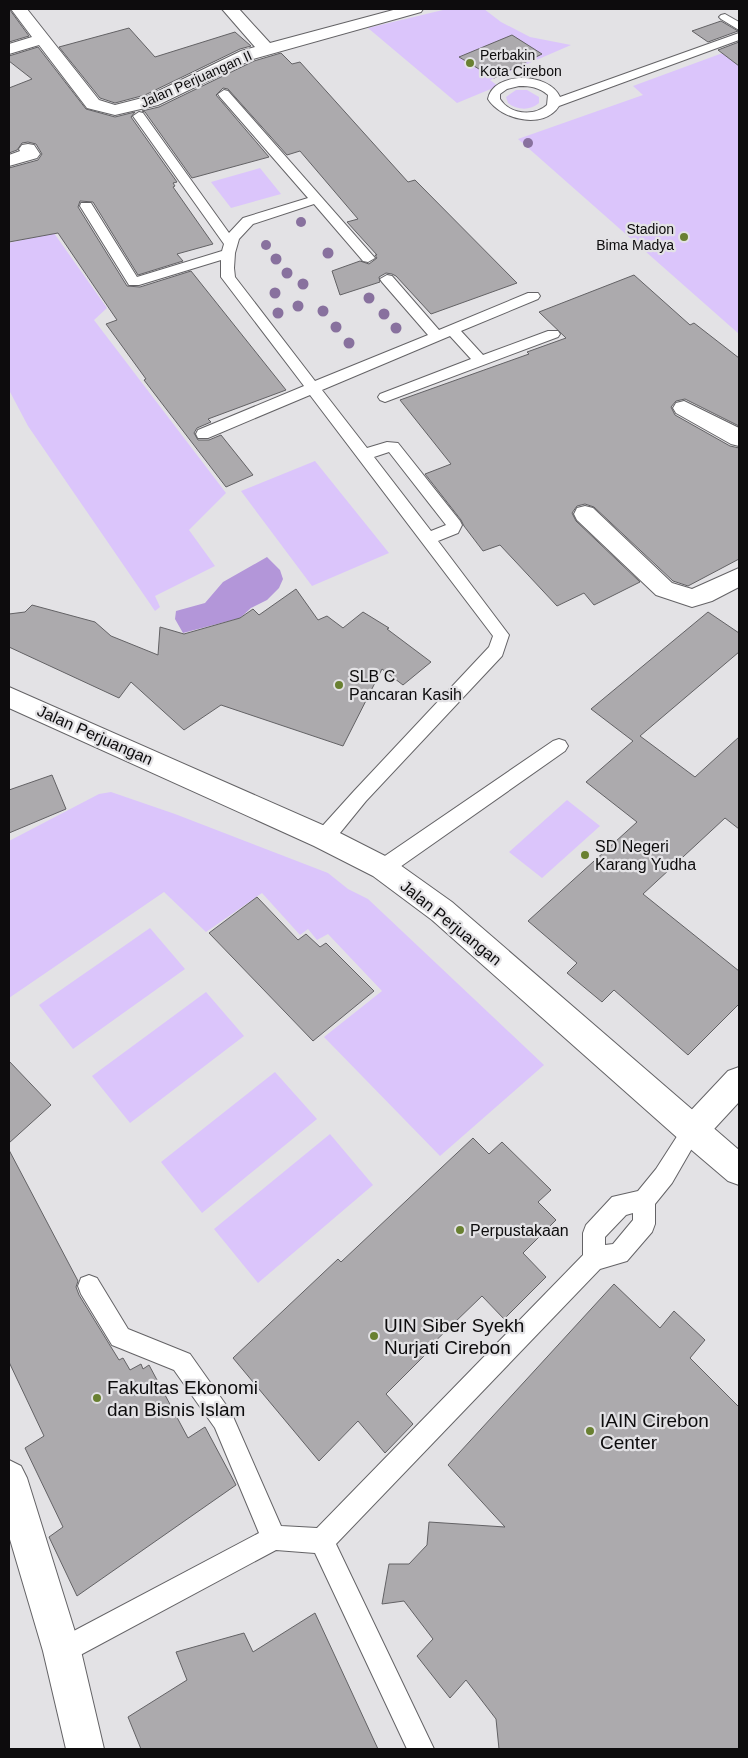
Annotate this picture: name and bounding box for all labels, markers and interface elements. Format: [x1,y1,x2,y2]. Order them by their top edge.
street label: Jalan Perjuangan II [138,47,254,111]
place label: Perbakin Kota Cirebon [480,47,562,79]
marker: Perbakin Kota Cirebon [464,57,476,69]
place label: Stadion Bima Madya [596,221,674,253]
marker: Stadion Bima Madya [678,231,690,243]
place label: SLB C Pancaran Kasih [349,668,462,703]
marker: SLB C Pancaran Kasih [333,679,345,691]
street label: Jalan Perjuangan [35,702,155,768]
place label: SD Negeri Karang Yudha [595,838,696,873]
marker: SD Negeri Karang Yudha [579,849,591,861]
street label: Jalan Perjuangan [397,877,505,969]
place label: Perpustakaan [470,1222,569,1239]
marker: Perpustakaan [454,1224,466,1236]
place label: UIN Siber Syekh Nurjati Cirebon [384,1315,524,1358]
marker: UIN Siber Syekh Nurjati Cirebon [368,1330,380,1342]
place label: Fakultas Ekonomi dan Bisnis Islam [107,1377,258,1420]
marker: Fakultas Ekonomi dan Bisnis Islam [91,1392,103,1404]
place label: IAIN Cirebon Center [600,1410,709,1453]
marker: IAIN Cirebon Center [584,1425,596,1437]

